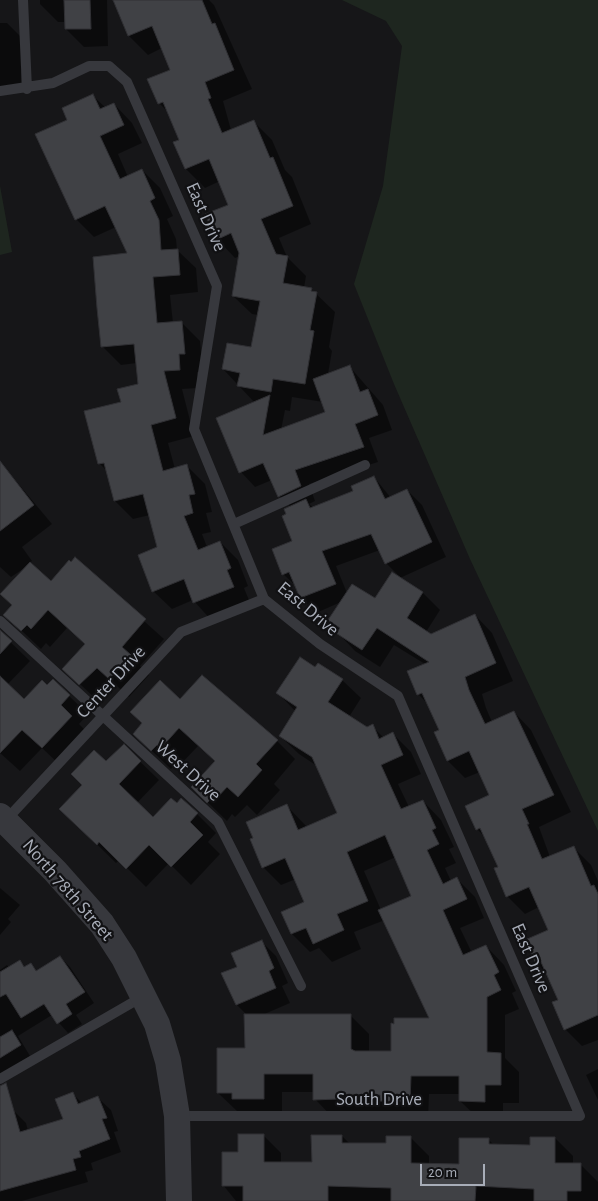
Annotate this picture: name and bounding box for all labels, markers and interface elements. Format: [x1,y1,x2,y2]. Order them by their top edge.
street label: East Drive [181,179,231,255]
street label: East Drive [273,577,343,641]
street label: Center Drive [71,641,151,723]
street label: West Drive [150,736,226,806]
street label: North 78th Street [18,834,118,946]
street label: East Drive [506,920,556,996]
street label: South Drive [336,1088,422,1110]
scale bar [423,1154,488,1186]
text: 20 m [428,1165,457,1180]

